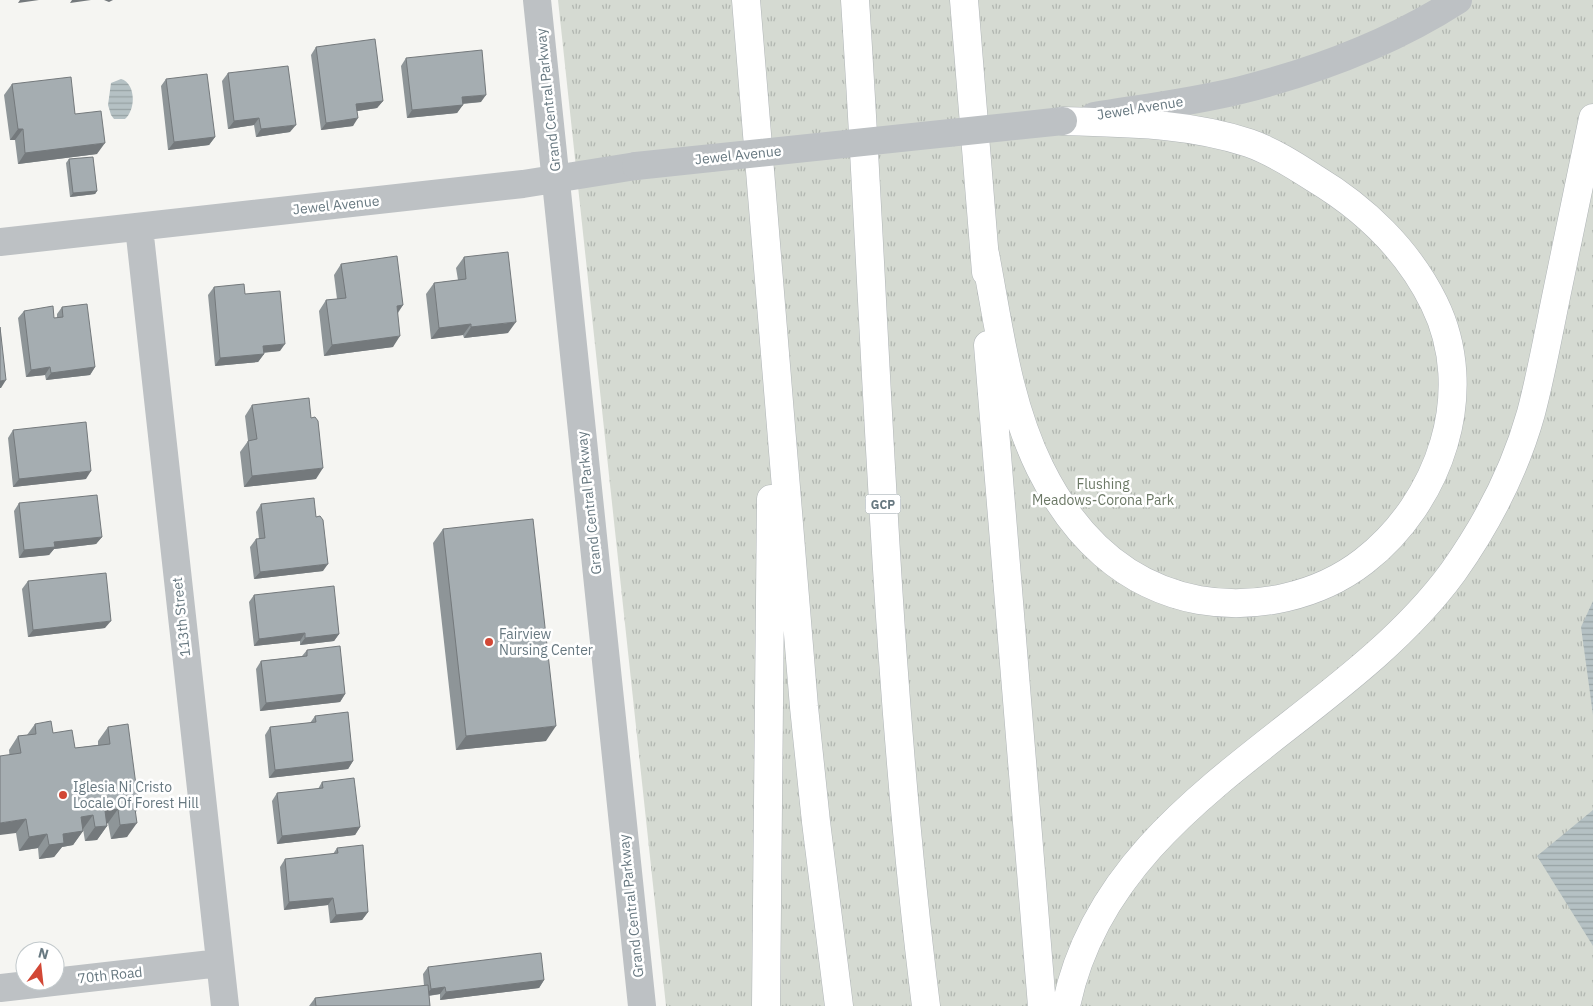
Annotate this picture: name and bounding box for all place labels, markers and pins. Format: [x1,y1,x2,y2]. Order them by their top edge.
place label: Fairview Nursing Center [499,625,593,659]
marker: Fairview Nursing Center [483,636,495,648]
place label: Iglesia Ni Cristo Locale Of Forest Hill [73,778,199,812]
marker: Iglesia Ni Cristo Locale Of Forest Hill [57,789,69,801]

